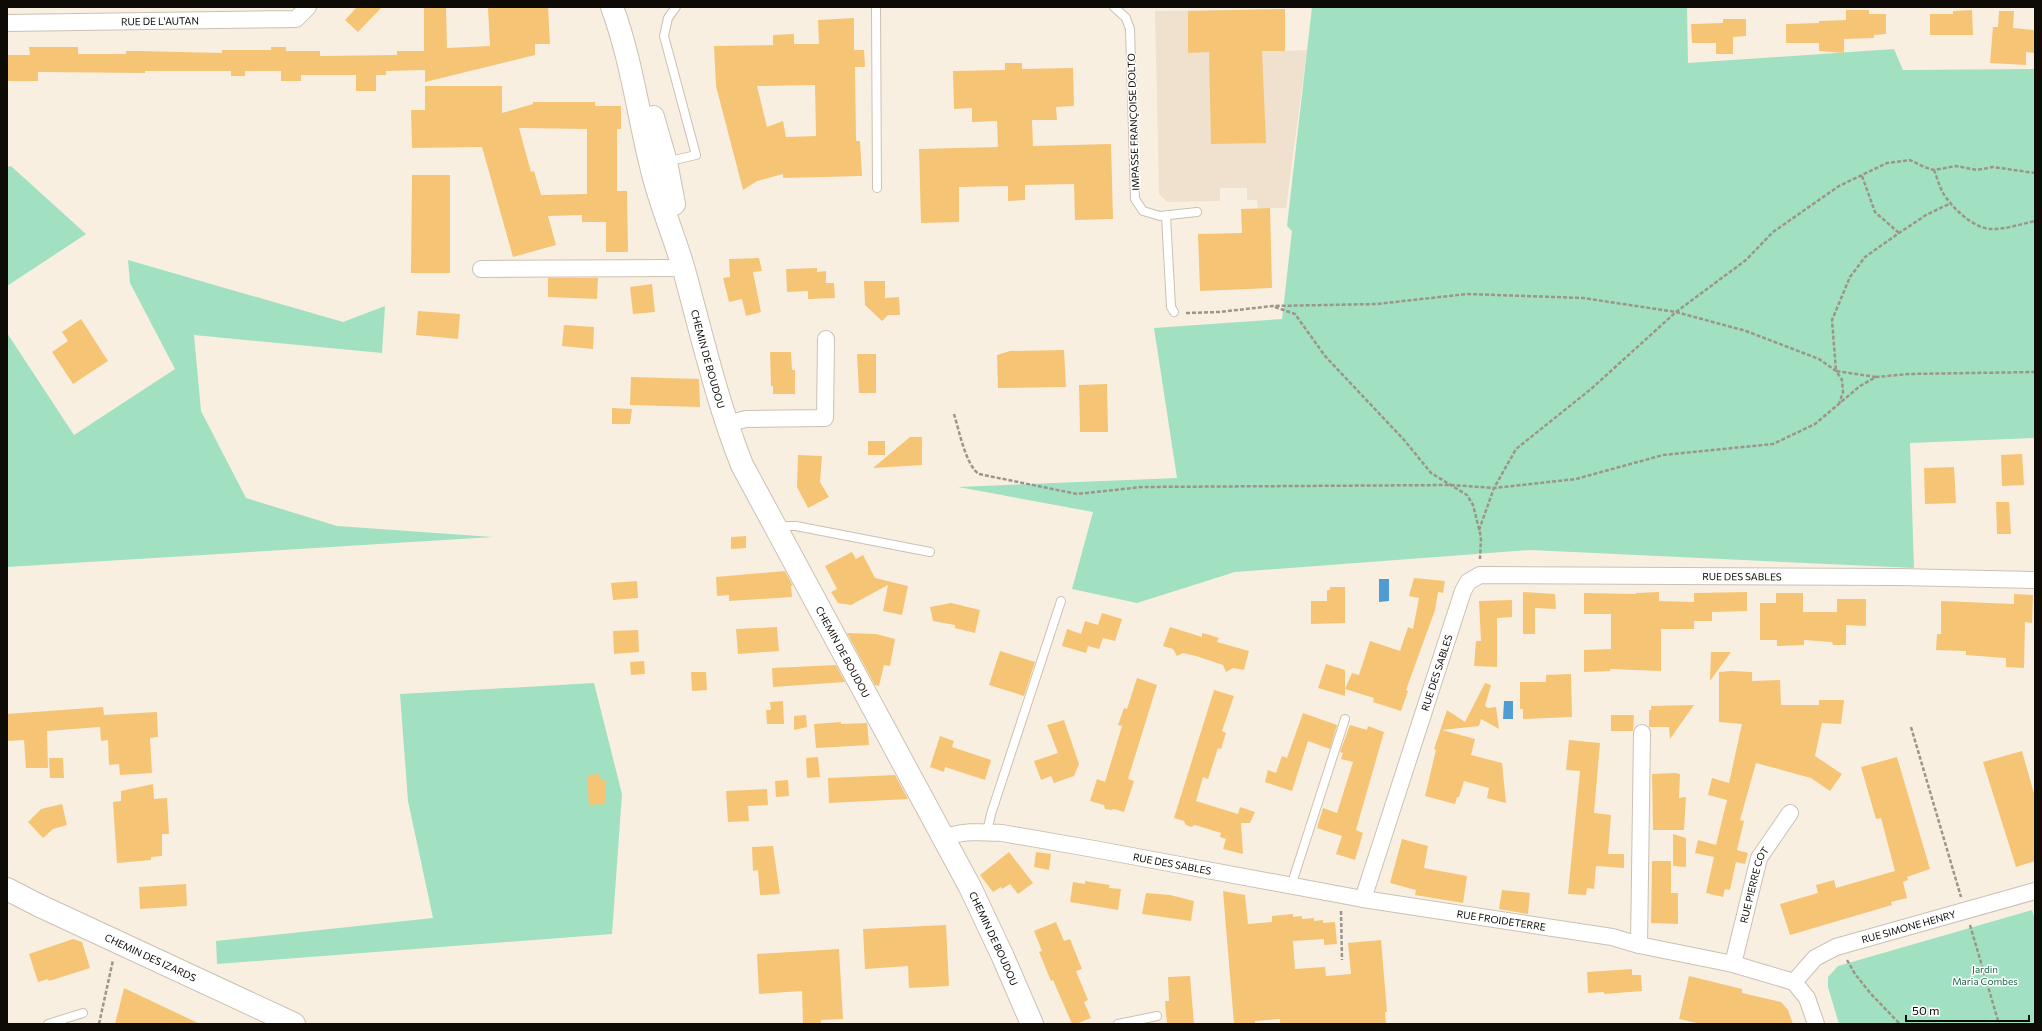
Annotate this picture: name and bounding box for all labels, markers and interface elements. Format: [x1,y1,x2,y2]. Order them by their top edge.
street label: RUE DE L'AUTAN [121,14,199,27]
street label: IMPASSE FRANÇOISE DOLTO [1125,53,1141,191]
street label: CHEMIN DE BOUDOU [689,308,728,410]
street label: RUE DES SABLES [1702,570,1782,582]
street label: CHEMIN DE BOUDOU [813,604,873,700]
street label: RUE DES SABLES [1418,633,1455,712]
street label: RUE PIERRE COT [1737,844,1771,924]
street label: RUE DES SABLES [1132,850,1213,877]
street label: CHEMIN DE BOUDOU [967,890,1021,987]
street label: RUE FROIDETERRE [1456,907,1547,933]
street label: RUE SIMONE HENRY [1860,907,1957,946]
street label: CHEMIN DES IZARDS [103,931,198,984]
park label: Jardin Maria Combes [1952,963,2018,987]
scale bar [1906,997,2029,1023]
text: 50 m [1912,1003,1940,1017]

